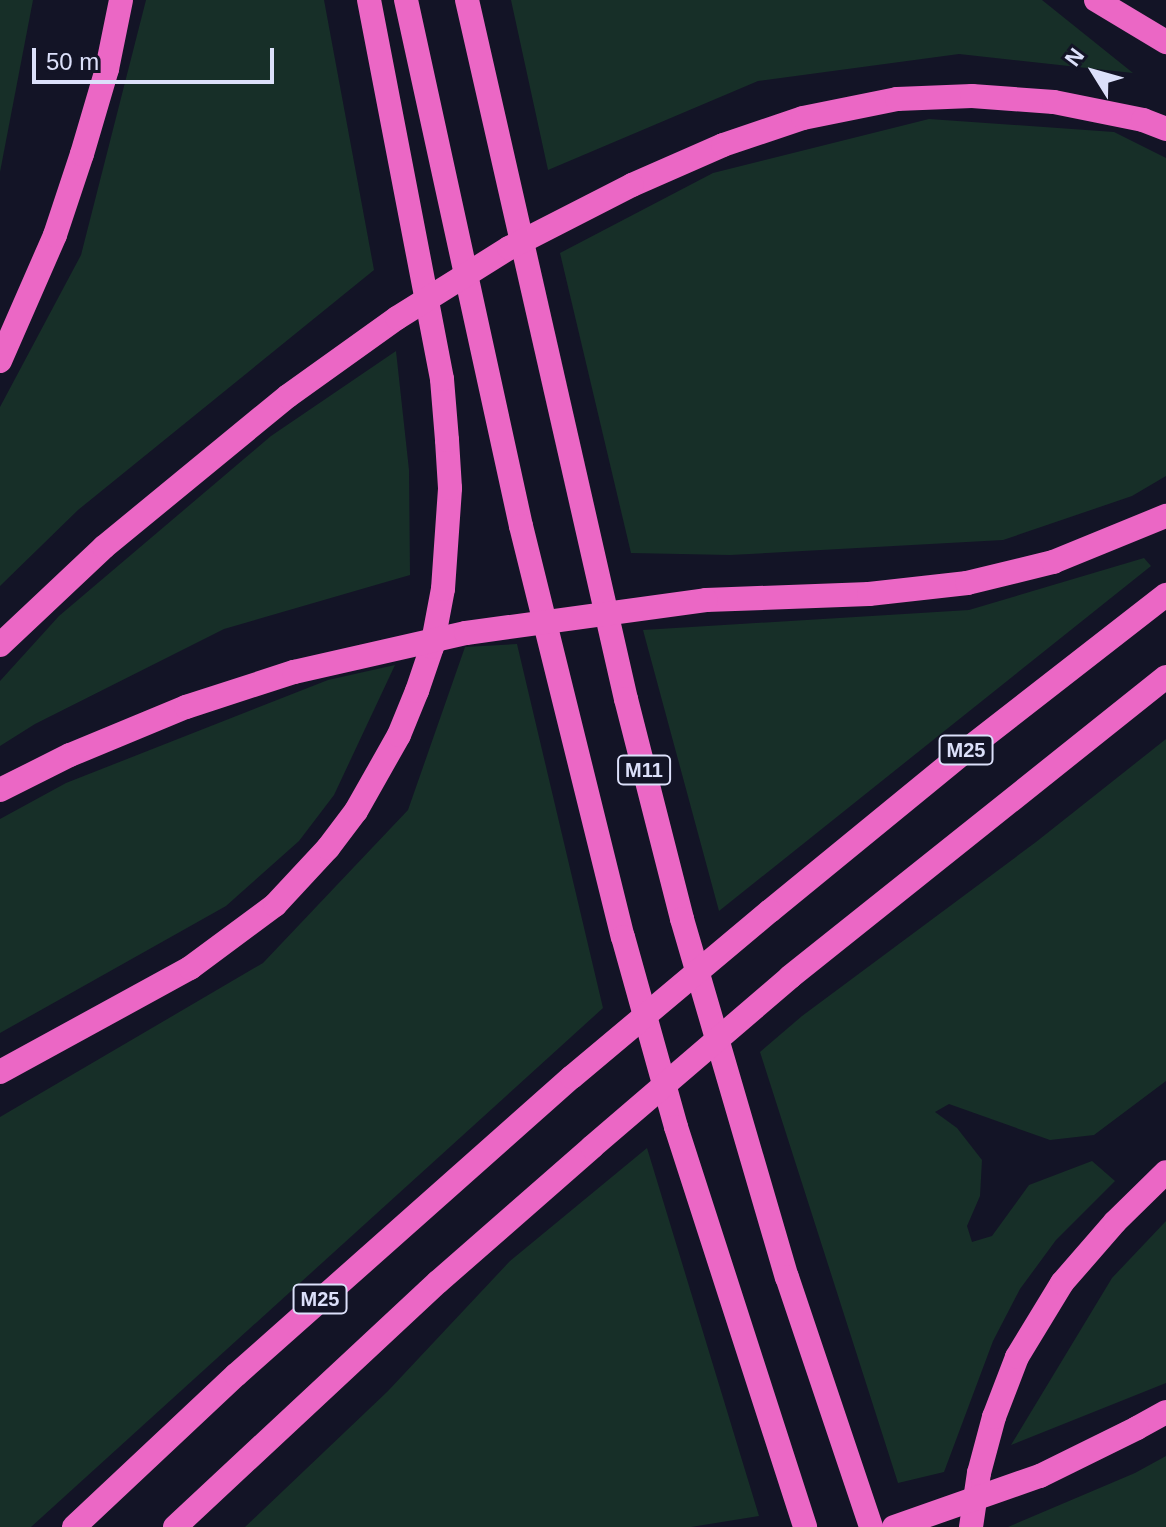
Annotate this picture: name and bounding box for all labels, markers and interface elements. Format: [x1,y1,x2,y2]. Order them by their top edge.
scale bar [36,32,278,82]
north arrow [1054,32,1134,112]
text: N [1060,43,1089,71]
text: 50 m [46,48,99,75]
road number: M25 [938,734,994,766]
road number: M11 [616,754,672,786]
road number: M25 [292,1283,348,1315]

